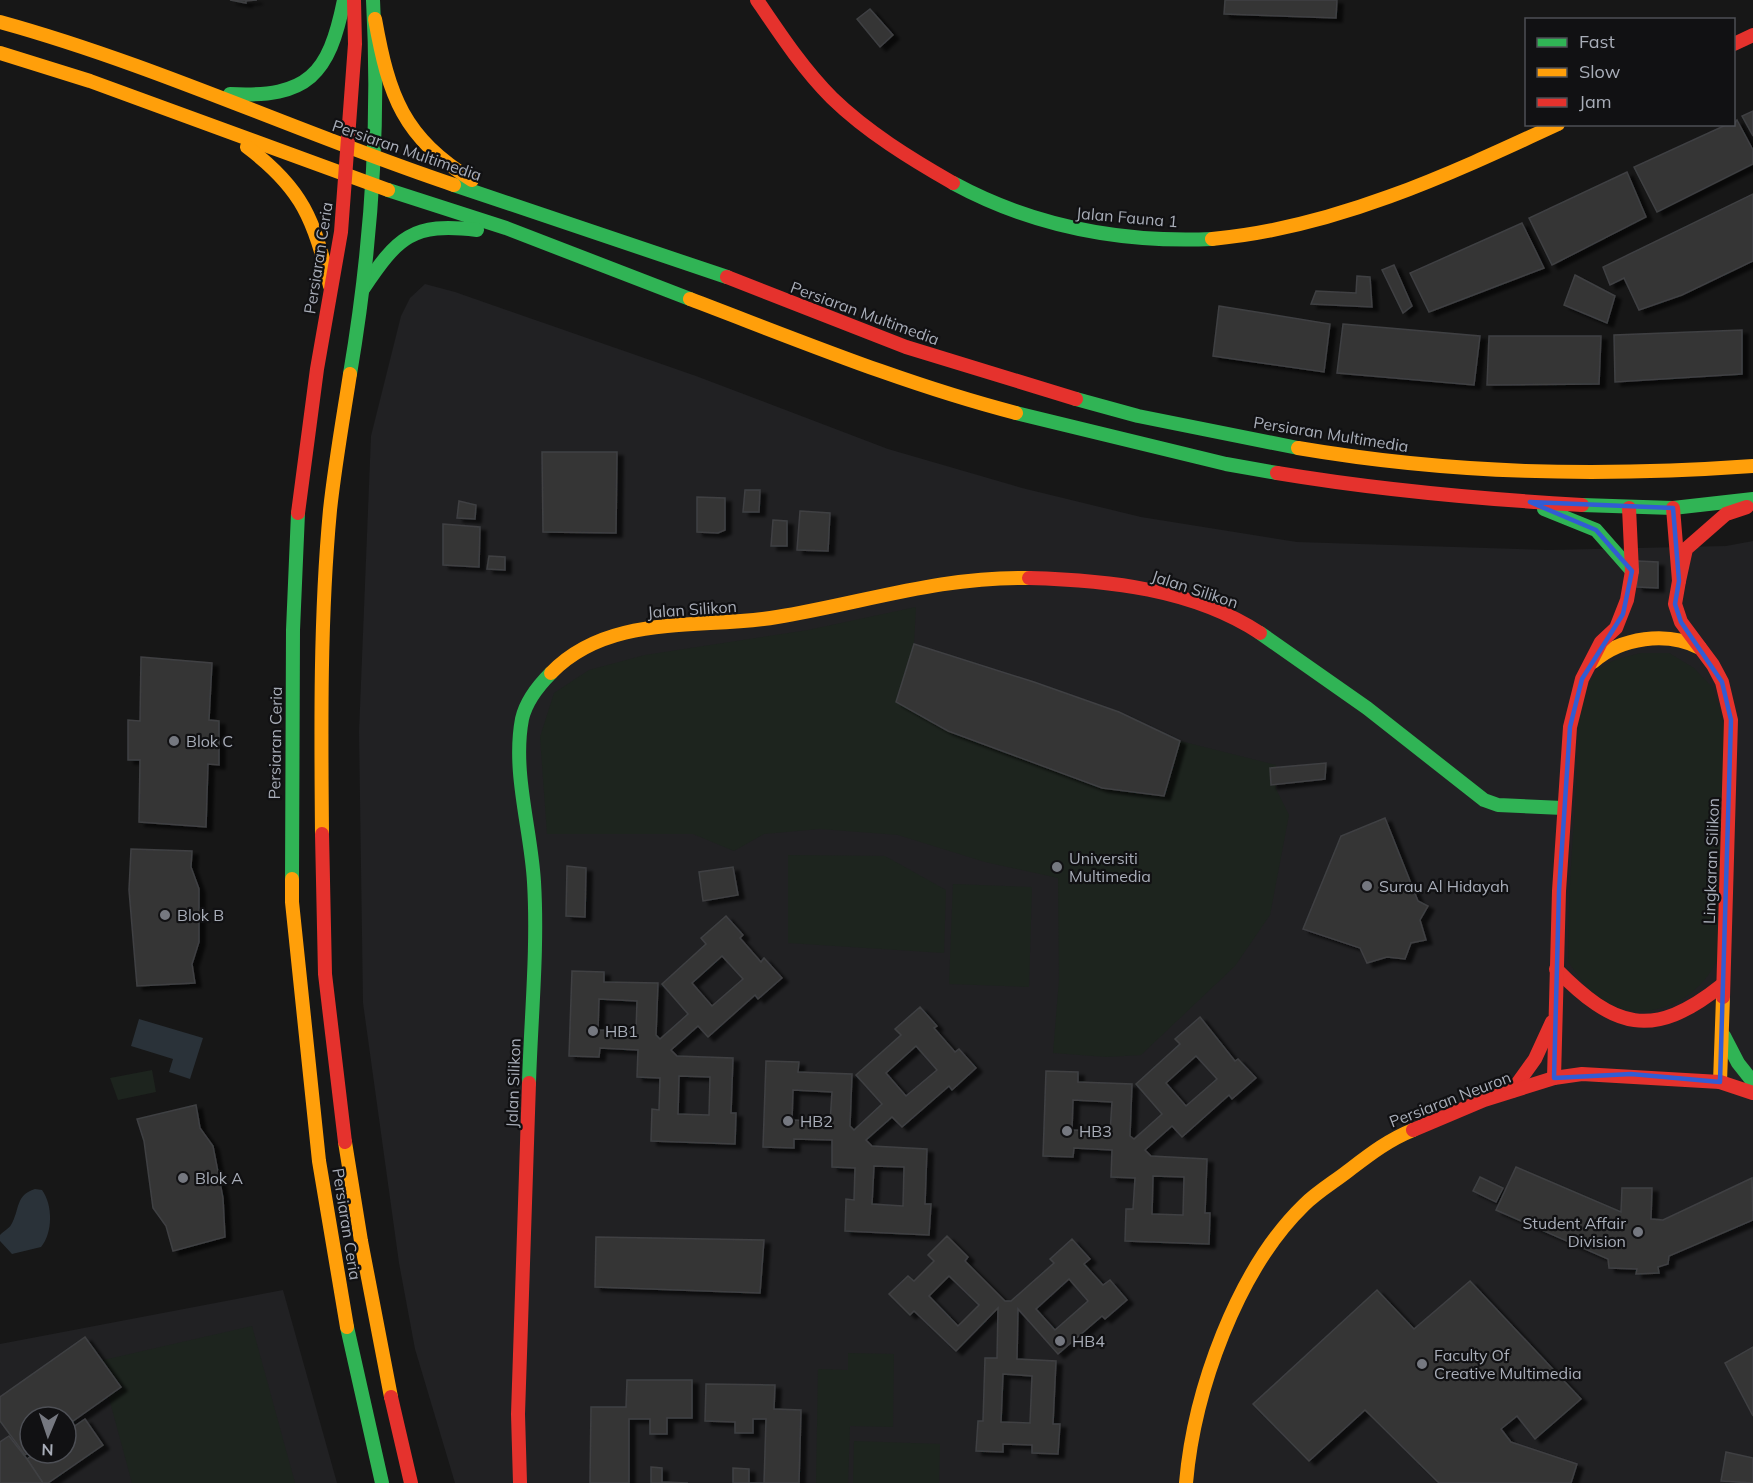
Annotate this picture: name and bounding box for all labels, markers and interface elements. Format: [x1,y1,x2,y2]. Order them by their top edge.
legend [1525,18,1735,126]
text: Fast [1579,30,1615,53]
text: Slow [1579,60,1621,83]
text: Jam [1579,90,1612,113]
street label: Persiaran Multimedia [330,115,484,185]
street label: Persiaran Ceria [299,201,337,315]
street label: Jalan Fauna 1 [1075,203,1179,231]
street label: Persiaran Multimedia [788,277,942,349]
street label: Persiaran Multimedia [1252,412,1410,456]
street label: Jalan Silikon [1149,566,1241,612]
street label: Jalan Silikon [647,596,737,622]
street label: Persiaran Ceria [264,686,286,800]
place label: Blok C [186,731,233,751]
marker: Blok C [167,734,181,748]
street label: Lingkaran Silikon [1699,798,1723,924]
place label: Universiti Multimedia [1069,848,1151,886]
marker: Universiti Multimedia [1050,860,1064,874]
place label: Surau Al Hidayah [1379,876,1509,896]
marker: Surau Al Hidayah [1360,879,1374,893]
place label: Blok B [177,905,224,925]
marker: Blok B [158,908,172,922]
place label: HB1 [605,1021,638,1041]
marker: HB1 [586,1024,600,1038]
street label: Jalan Silikon [501,1038,525,1128]
street label: Persiaran Neuron [1386,1067,1514,1131]
place label: HB2 [800,1111,833,1131]
marker: HB2 [781,1114,795,1128]
place label: HB3 [1079,1121,1112,1141]
marker: HB3 [1060,1124,1074,1138]
street label: Persiaran Ceria [328,1167,366,1281]
place label: Blok A [195,1168,243,1188]
marker: Blok A [176,1171,190,1185]
place label: Student Affair Division [1522,1213,1626,1251]
marker: Student Affair Division [1631,1225,1645,1239]
place label: HB4 [1072,1331,1105,1351]
marker: HB4 [1053,1334,1067,1348]
place label: Faculty Of Creative Multimedia [1434,1345,1582,1383]
marker: Faculty Of Creative Multimedia [1415,1357,1429,1371]
north arrow [18,1405,78,1465]
text: N [41,1440,54,1460]

